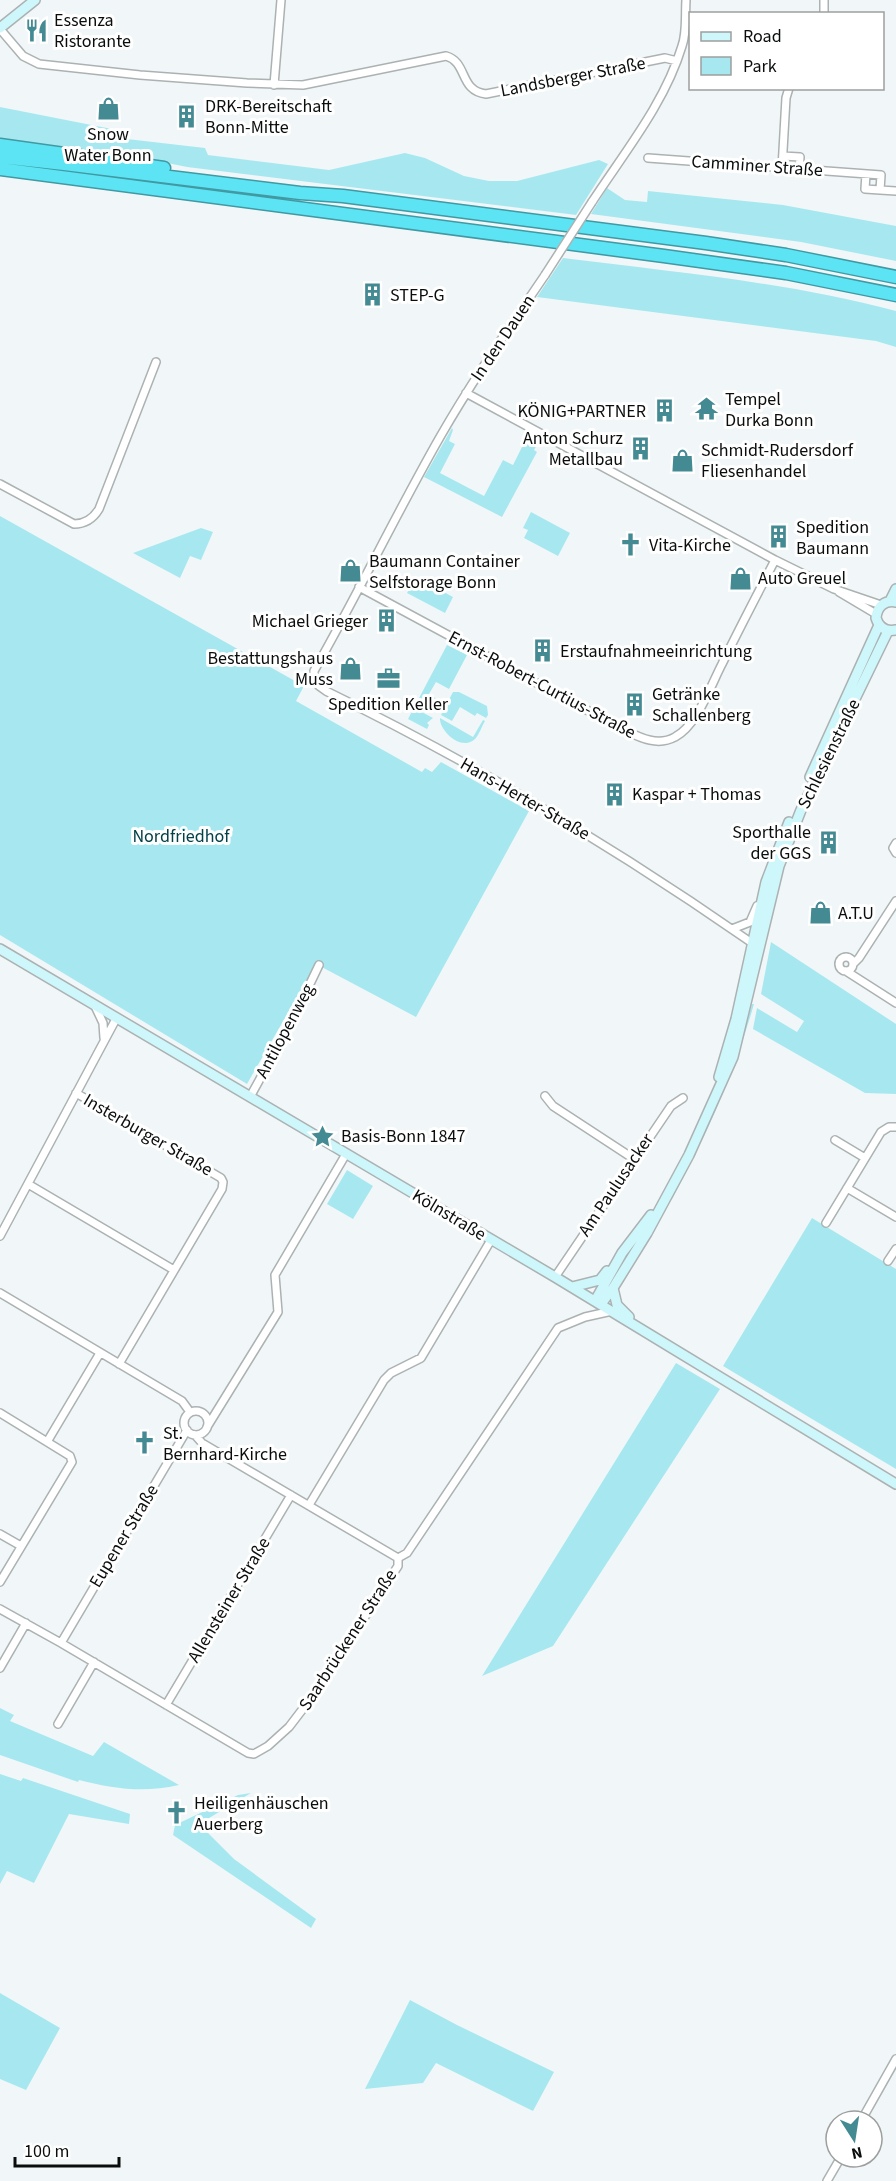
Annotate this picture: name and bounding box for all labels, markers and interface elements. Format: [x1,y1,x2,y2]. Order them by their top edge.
place label: Essenza Ristorante [54,8,131,54]
legend [689,12,884,90]
restaurant icon: Essenza Ristorante [23,17,49,43]
text: Road [743,24,782,49]
street label: Landsberger Straße [498,51,648,103]
text: Park [743,54,777,79]
place label: DRK-Bereitschaft Bonn-Mitte [205,94,332,140]
shop icon: Snow Water Bonn [95,95,121,121]
building icon: DRK-Bereitschaft Bonn-Mitte [174,103,200,129]
place label: Snow Water Bonn [64,122,152,168]
street label: Camminer Straße [690,149,824,183]
building icon: STEP-G [359,282,385,308]
place label: STEP-G [390,283,445,308]
street label: In den Dauen [465,290,541,386]
place label: Tempel Durka Bonn [725,387,814,433]
temple icon: Tempel Durka Bonn [694,396,720,422]
building icon: KÖNIG+PARTNER [651,398,677,424]
place label: KÖNIG+PARTNER [517,399,646,424]
place label: Anton Schurz Metallbau [523,426,623,472]
building icon: Anton Schurz Metallbau [628,435,654,461]
place label: Schmidt-Rudersdorf Fliesenhandel [701,438,854,484]
shop icon: Schmidt-Rudersdorf Fliesenhandel [670,447,696,473]
place label: Spedition Baumann [796,515,869,561]
building icon: Spedition Baumann [765,524,791,550]
church icon: Vita-Kirche [618,532,644,558]
place label: Vita-Kirche [649,533,731,558]
place label: Baumann Container Selfstorage Bonn [369,549,521,595]
shop icon: Baumann Container Selfstorage Bonn [338,558,364,584]
shop icon: Auto Greuel [727,565,753,591]
place label: Auto Greuel [758,566,846,591]
building icon: Michael Grieger [373,608,399,634]
place label: Michael Grieger [252,609,369,634]
street label: Ernst-Robert-Curtius-Straße [444,625,640,745]
building icon: Erstaufnahmeeinrichtung [529,638,555,664]
place label: Erstaufnahmeeinrichtung [560,639,752,664]
place label: Bestattungshaus Muss [208,646,333,692]
shop icon: Bestattungshaus Muss [338,655,364,681]
office icon: Spedition Keller [375,665,401,691]
place label: Getränke Schallenberg [652,682,751,728]
building icon: Getränke Schallenberg [621,691,647,717]
place label: Spedition Keller [328,692,449,717]
street label: Schlesienstraße [792,695,866,813]
street label: Hans-Herter-Straße [455,752,595,846]
building icon: Kaspar + Thomas [601,781,627,807]
place label: Kaspar + Thomas [632,782,761,807]
place label: Sporthalle der GGS [732,820,811,866]
park label: Nordfriedhof [132,824,230,849]
building icon: Sporthalle der GGS [816,829,842,855]
shop icon: A.T.U [807,900,833,926]
place label: A.T.U [838,901,874,926]
street label: Antilopenweg [250,979,320,1083]
street label: Insterburger Straße [79,1088,217,1182]
place icon: Basis-Bonn 1847 [310,1123,336,1149]
place label: Basis-Bonn 1847 [341,1124,465,1149]
street label: Am Paulusacker [572,1128,660,1242]
street label: Kölnstraße [407,1183,491,1247]
place label: St. Bernhard-Kirche [163,1421,287,1467]
church icon: St. Bernhard-Kirche [132,1430,158,1456]
street label: Eupener Straße [83,1480,165,1592]
street label: Allensteiner Straße [182,1533,276,1667]
street label: Saarbrückener Straße [293,1564,403,1715]
place label: Heiligenhäuschen Auerberg [194,1791,329,1837]
church icon: Heiligenhäuschen Auerberg [163,1800,189,1826]
north arrow [824,2109,884,2169]
scale bar [15,2130,118,2168]
text: 100 m [24,2139,69,2164]
text: N [849,2141,864,2165]

